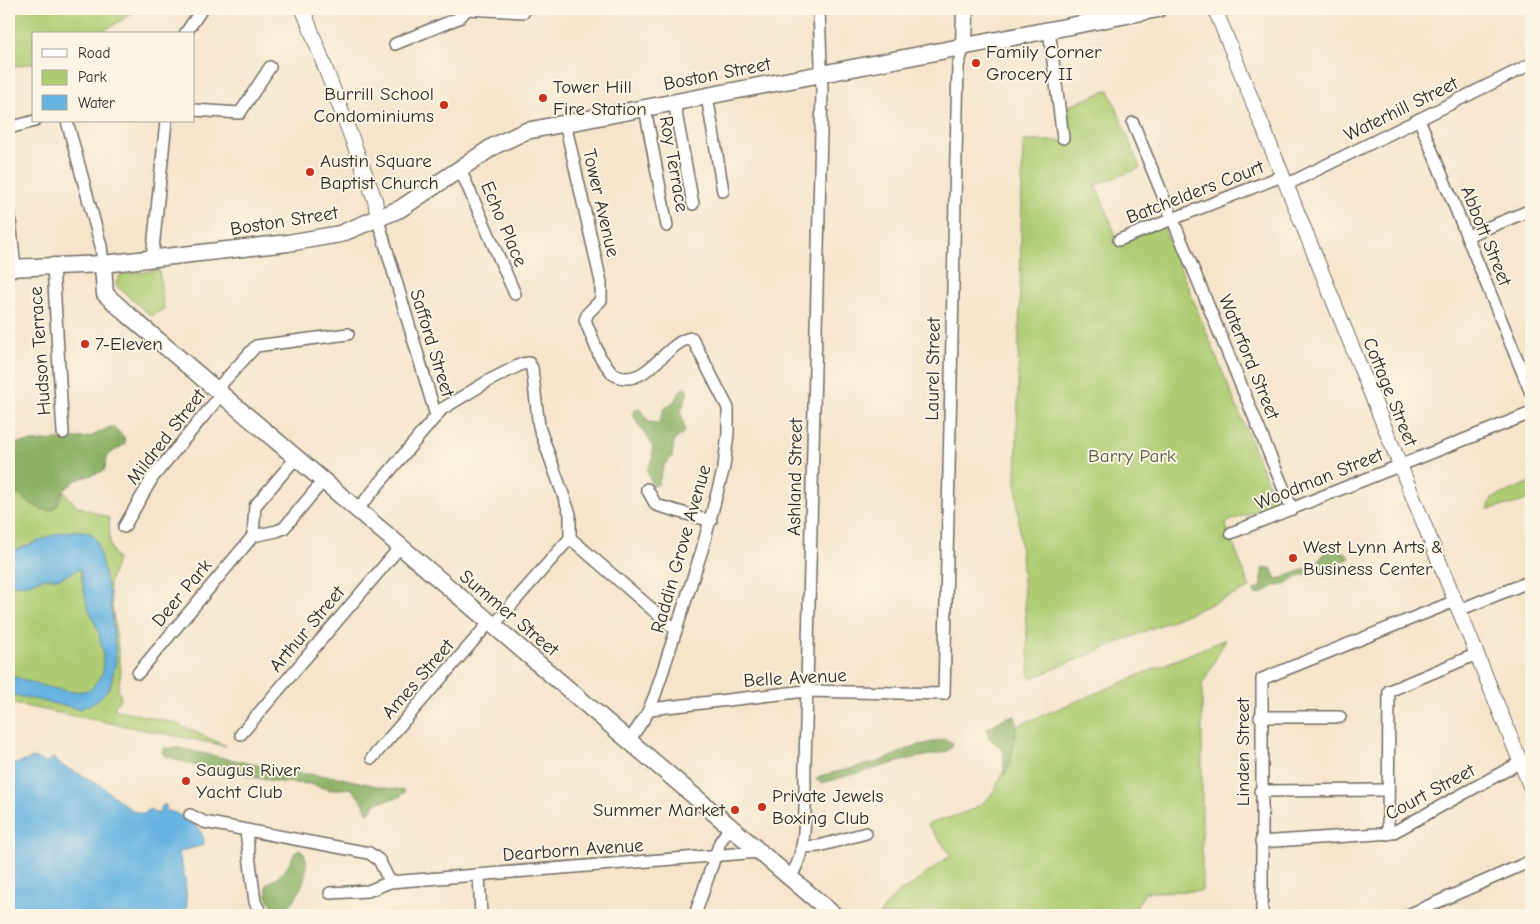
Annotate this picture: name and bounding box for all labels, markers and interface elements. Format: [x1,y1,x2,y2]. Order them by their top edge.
legend [32,32,195,122]
place label: Family Corner Grocery II [986,41,1102,85]
text: Road [78,44,110,62]
street label: Boston Street [661,53,773,95]
marker: Family Corner Grocery II [970,57,982,69]
text: Park [78,68,107,86]
street label: Waterhill Street [1341,72,1462,146]
place label: Tower Hill Fire Station [553,76,647,120]
place label: Burrill School Condominiums [313,83,434,127]
marker: Tower Hill Fire Station [537,92,549,104]
text: Water [78,94,115,112]
marker: Burrill School Condominiums [438,99,450,111]
street label: Roy Terrace [655,114,693,214]
street label: Tower Avenue [578,147,624,259]
place label: Austin Square Baptist Church [320,150,439,194]
street label: Batchelders Court [1123,155,1267,228]
marker: Austin Square Baptist Church [304,166,316,178]
street label: Echo Place [476,178,532,270]
street label: Abbott Street [1456,183,1516,290]
street label: Boston Street [228,202,340,240]
street label: Hudson Terrace [25,286,55,416]
street label: Safford Street [405,286,459,400]
street label: Waterford Street [1214,291,1284,423]
street label: Laurel Street [921,317,945,421]
place label: 7-Eleven [95,333,163,355]
street label: Cottage Street [1358,334,1422,450]
marker: 7-Eleven [79,338,91,350]
street label: Mildred Street [122,384,210,489]
street label: Ashland Street [783,417,807,536]
street label: Woodman Street [1252,443,1387,515]
park label: Barry Park [1088,445,1177,467]
street label: Raddin Grove Avenue [646,462,716,636]
place label: West Lynn Arts & Business Center [1303,536,1443,580]
marker: West Lynn Arts & Business Center [1287,552,1299,564]
street label: Deer Park [147,554,217,631]
street label: Summer Street [455,565,563,661]
street label: Arthur Street [265,581,350,676]
street label: Ames Street [378,634,459,723]
street label: Belle Avenue [743,664,847,692]
street label: Linden Street [1232,697,1254,806]
place label: Saugus River Yacht Club [196,759,301,803]
street label: Court Street [1381,759,1479,825]
marker: Saugus River Yacht Club [180,775,192,787]
place label: Private Jewels Boxing Club [772,785,884,829]
place label: Summer Market [593,799,726,821]
marker: Private Jewels Boxing Club [756,801,768,813]
marker: Summer Market [729,804,741,816]
street label: Dearborn Avenue [502,834,644,866]

